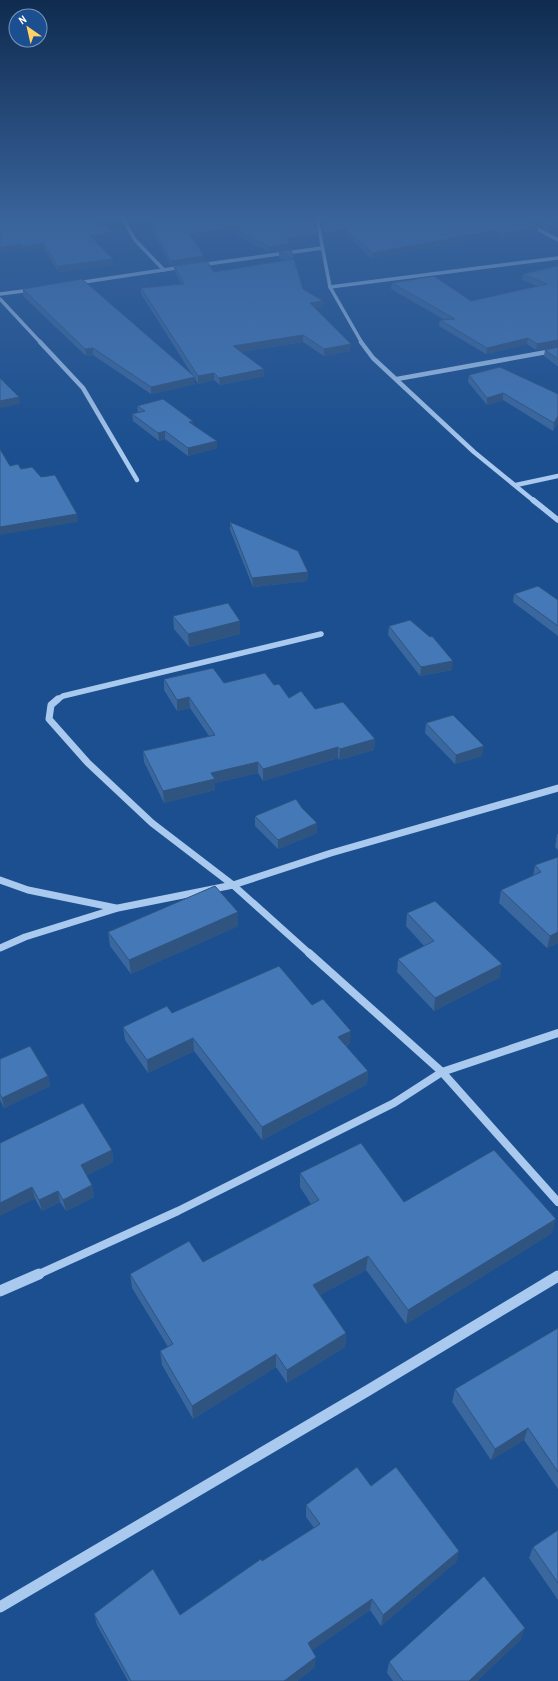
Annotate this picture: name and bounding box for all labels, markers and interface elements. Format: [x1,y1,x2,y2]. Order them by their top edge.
north arrow [8,8,48,48]
text: N [16,12,29,27]

